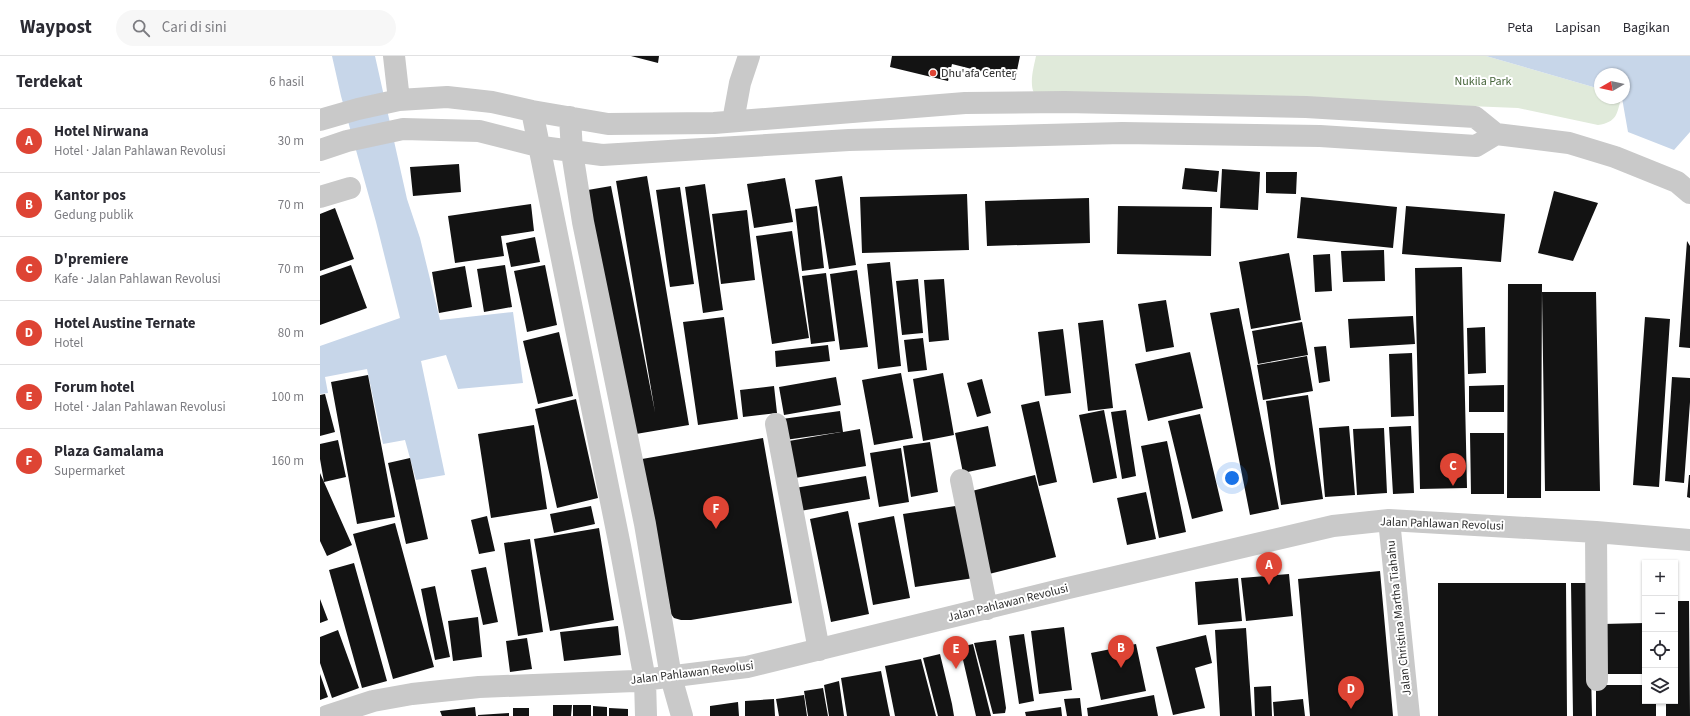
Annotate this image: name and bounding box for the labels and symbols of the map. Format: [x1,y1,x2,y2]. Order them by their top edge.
place label: Dhu'afa Center [941,65,1016,82]
marker: Dhu'afa Center [928,68,938,78]
north arrow [1594,68,1630,104]
park label: Nukila Park [1454,73,1512,90]
pin: C [1440,453,1466,486]
your location [1222,468,1242,488]
pin: F [703,496,729,529]
street label: Jalan Pahlawan Revolusi [1380,513,1504,535]
street label: Jalan Christina Martha Tiahahu [1382,539,1416,697]
pin: A [1256,552,1282,585]
street label: Jalan Pahlawan Revolusi [946,580,1070,626]
pin: B [1108,635,1134,668]
pin: E [943,636,969,669]
street label: Jalan Pahlawan Revolusi [630,657,754,689]
pin: D [1338,676,1364,709]

